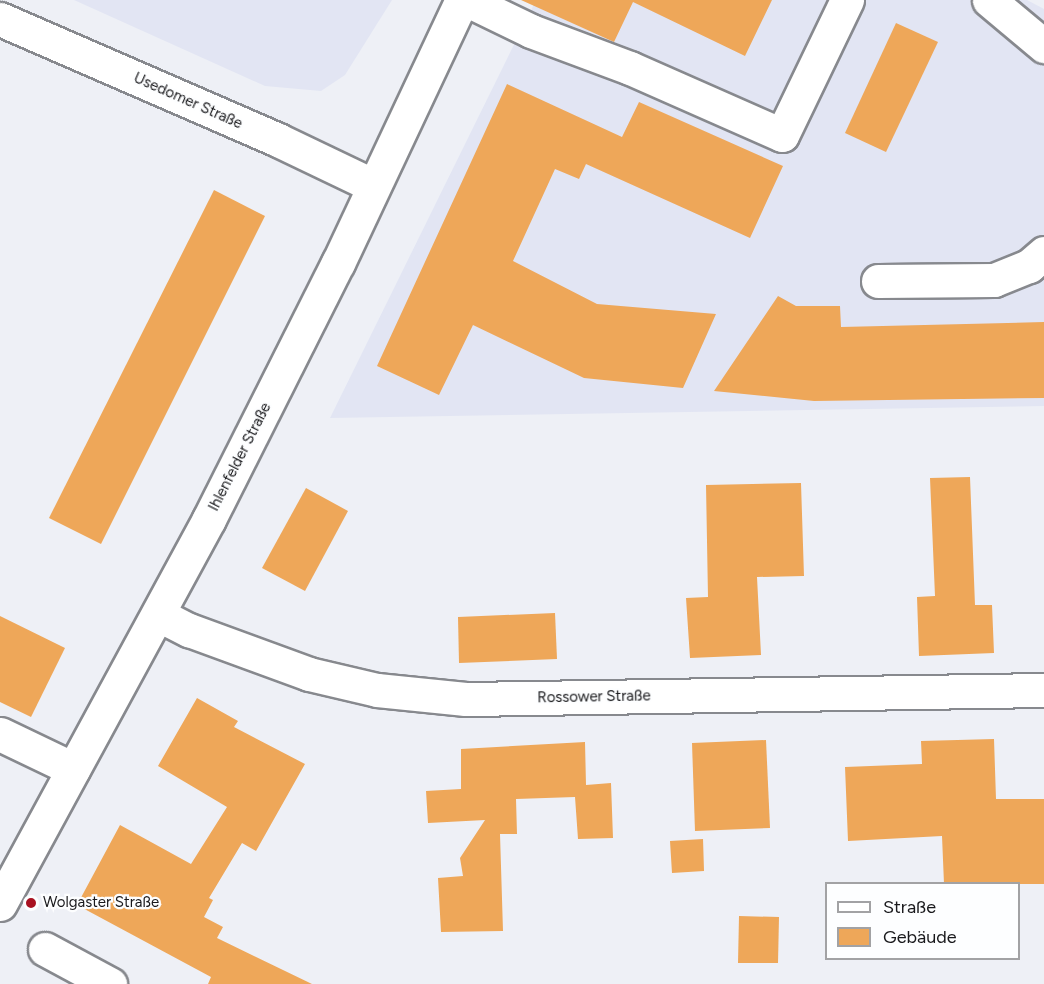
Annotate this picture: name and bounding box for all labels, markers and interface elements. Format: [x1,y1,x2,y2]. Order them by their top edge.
street label: Usedomer Straße [131,69,245,133]
street label: Ihlenfelder Straße [205,400,275,514]
street label: Rossower Straße [537,687,651,707]
legend [825,882,1020,960]
place label: Wolgaster Straße [43,894,159,912]
marker: Wolgaster Straße [24,896,38,910]
text: Straße [883,896,936,918]
text: Gebäude [883,926,957,948]

